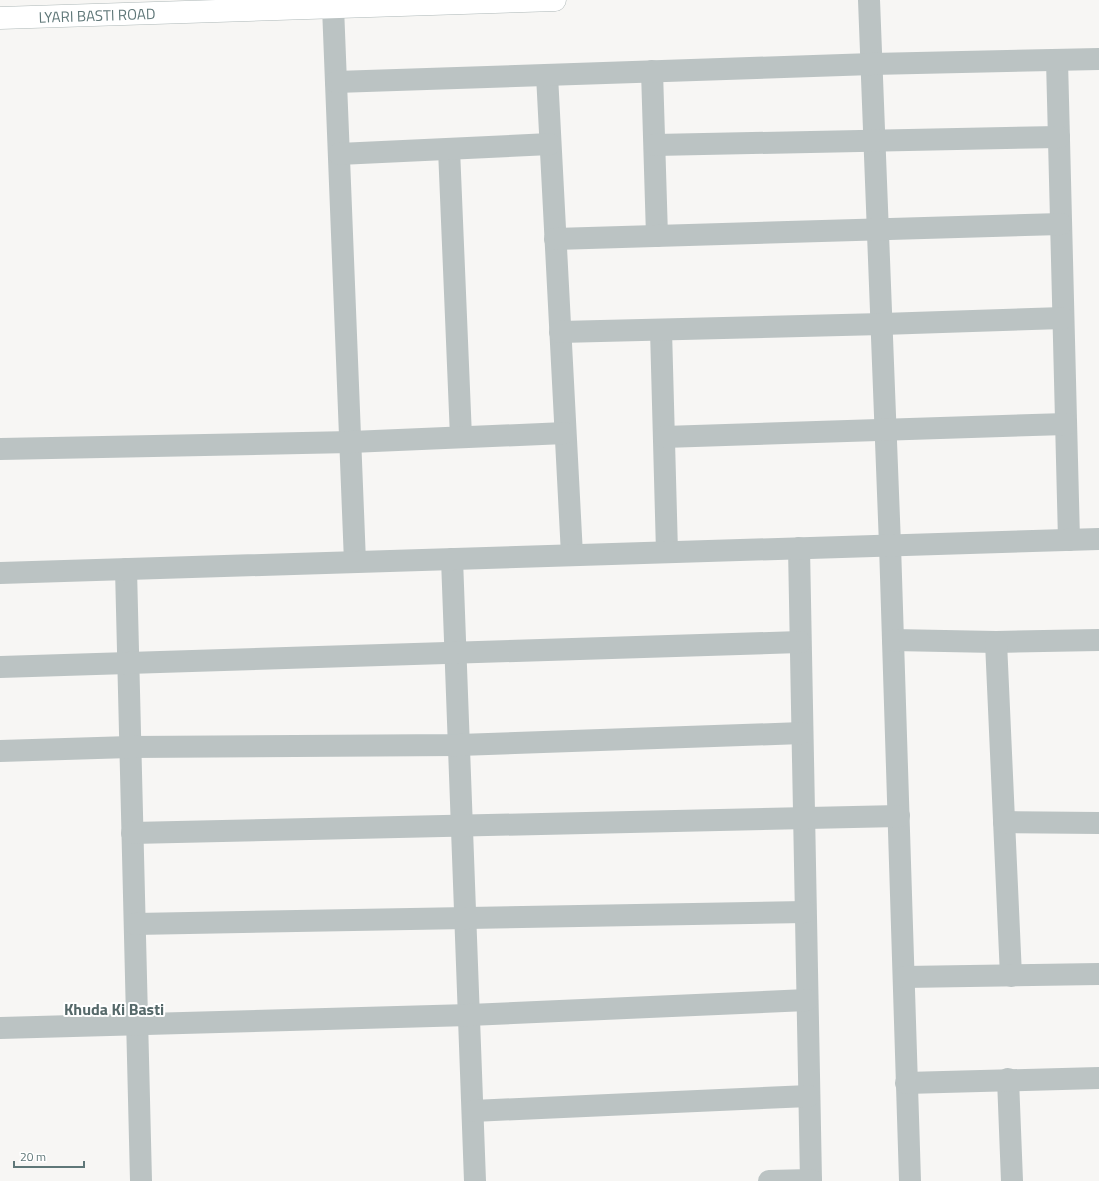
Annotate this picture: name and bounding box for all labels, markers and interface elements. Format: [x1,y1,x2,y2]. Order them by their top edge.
street label: LYARI BASTI ROAD [38,1,156,28]
district label: Khuda Ki Basti [64,997,164,1021]
scale bar [14,1143,84,1169]
text: 20 m [20,1147,46,1166]

